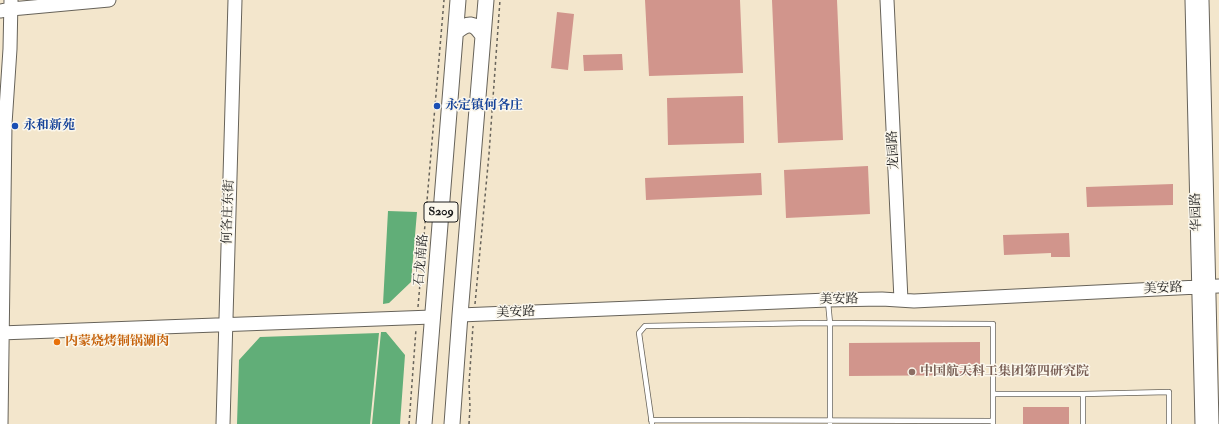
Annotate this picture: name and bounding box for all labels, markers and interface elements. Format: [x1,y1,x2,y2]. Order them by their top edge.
place label: 永定镇何各庄 [445,98,523,114]
marker: 永定镇何各庄 [432,101,442,111]
place label: 永和新苑 [23,118,75,134]
marker: 永和新苑 [10,121,20,131]
street label: 龙园路 [885,130,903,170]
street label: 何各庄东街 [220,179,238,245]
street label: 华园路 [1189,192,1205,232]
road number: S209 [424,202,458,222]
street label: 石龙南路 [412,233,432,287]
street label: 美安路 [1143,280,1183,298]
street label: 美安路 [819,292,859,308]
street label: 美安路 [496,305,536,321]
place label: 内蒙烧烤铜锅涮肉 [65,334,169,350]
marker: 内蒙烧烤铜锅涮肉 [52,337,62,347]
place label: 中国航天科工集团第四研究院 [920,364,1089,380]
marker: 中国航天科工集团第四研究院 [907,367,917,377]

